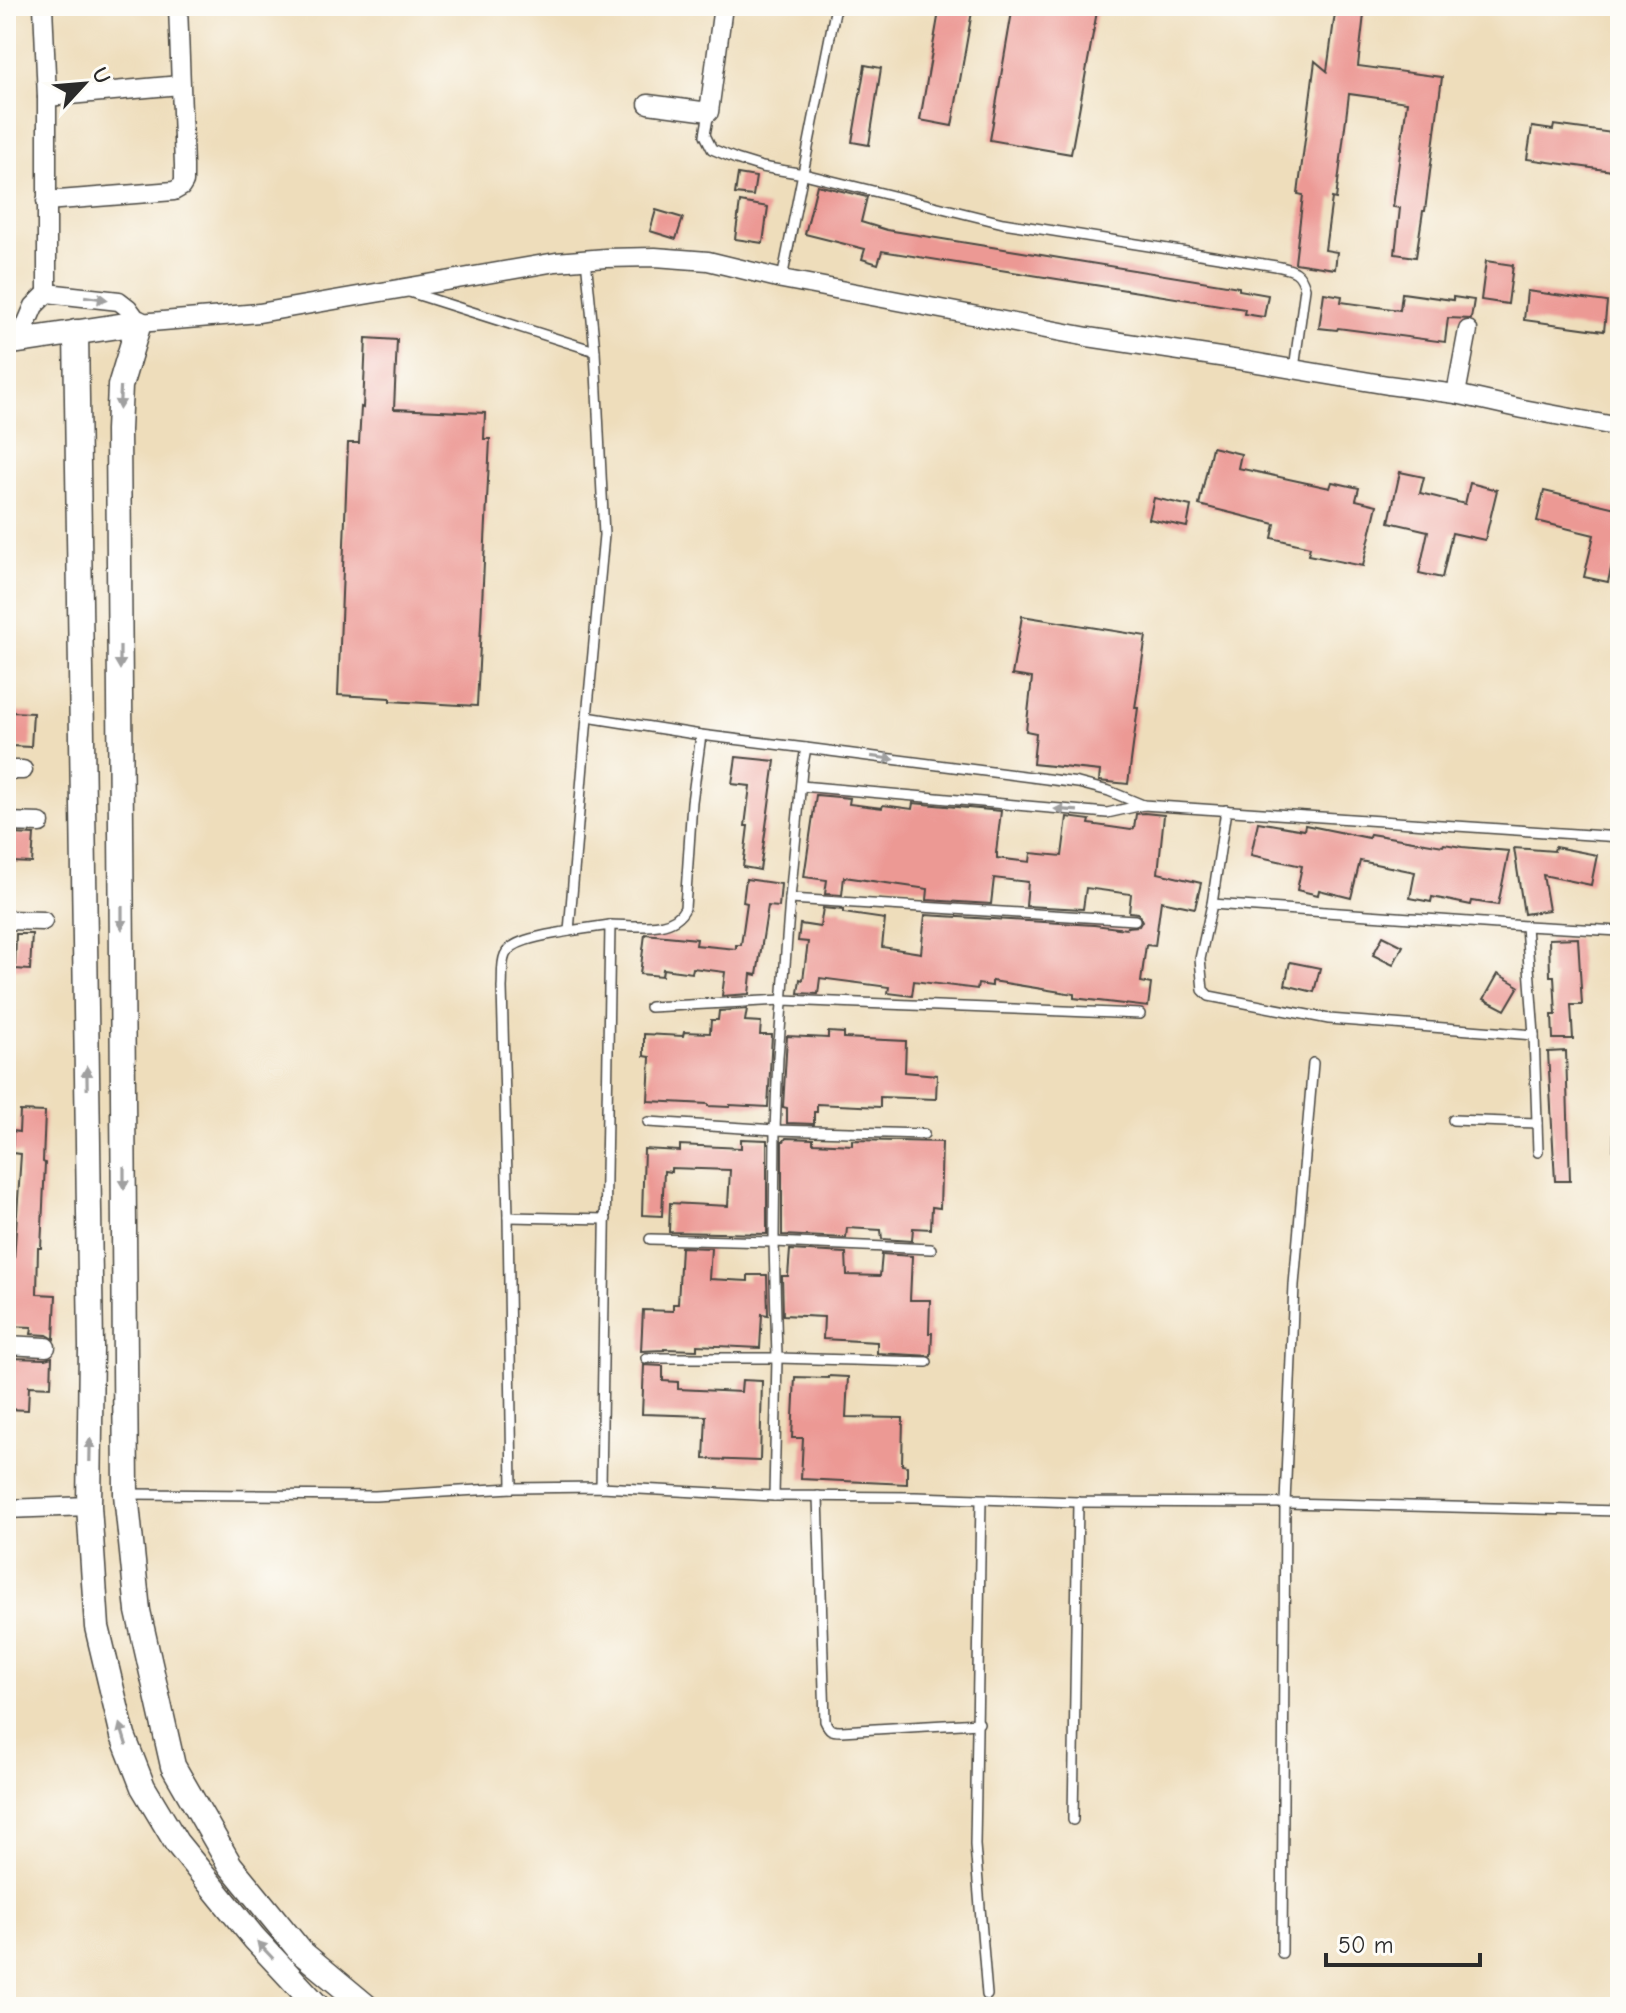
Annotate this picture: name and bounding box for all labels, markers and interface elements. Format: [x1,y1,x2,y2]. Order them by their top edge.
north arrow [44,44,124,124]
text: U [86,63,116,88]
one-way arrow [84,291,109,304]
one-way arrow [113,386,126,411]
one-way arrow [114,646,126,671]
one-way arrow [871,752,896,765]
one-way arrow [1053,803,1078,816]
one-way arrow [116,906,128,931]
one-way arrow [81,1065,93,1090]
one-way arrow [118,1166,130,1191]
one-way arrow [84,1437,96,1462]
one-way arrow [116,1722,129,1746]
scale bar [1326,1917,1480,1967]
text: 50 m [1338,1931,1394,1959]
one-way arrow [256,1940,274,1959]

